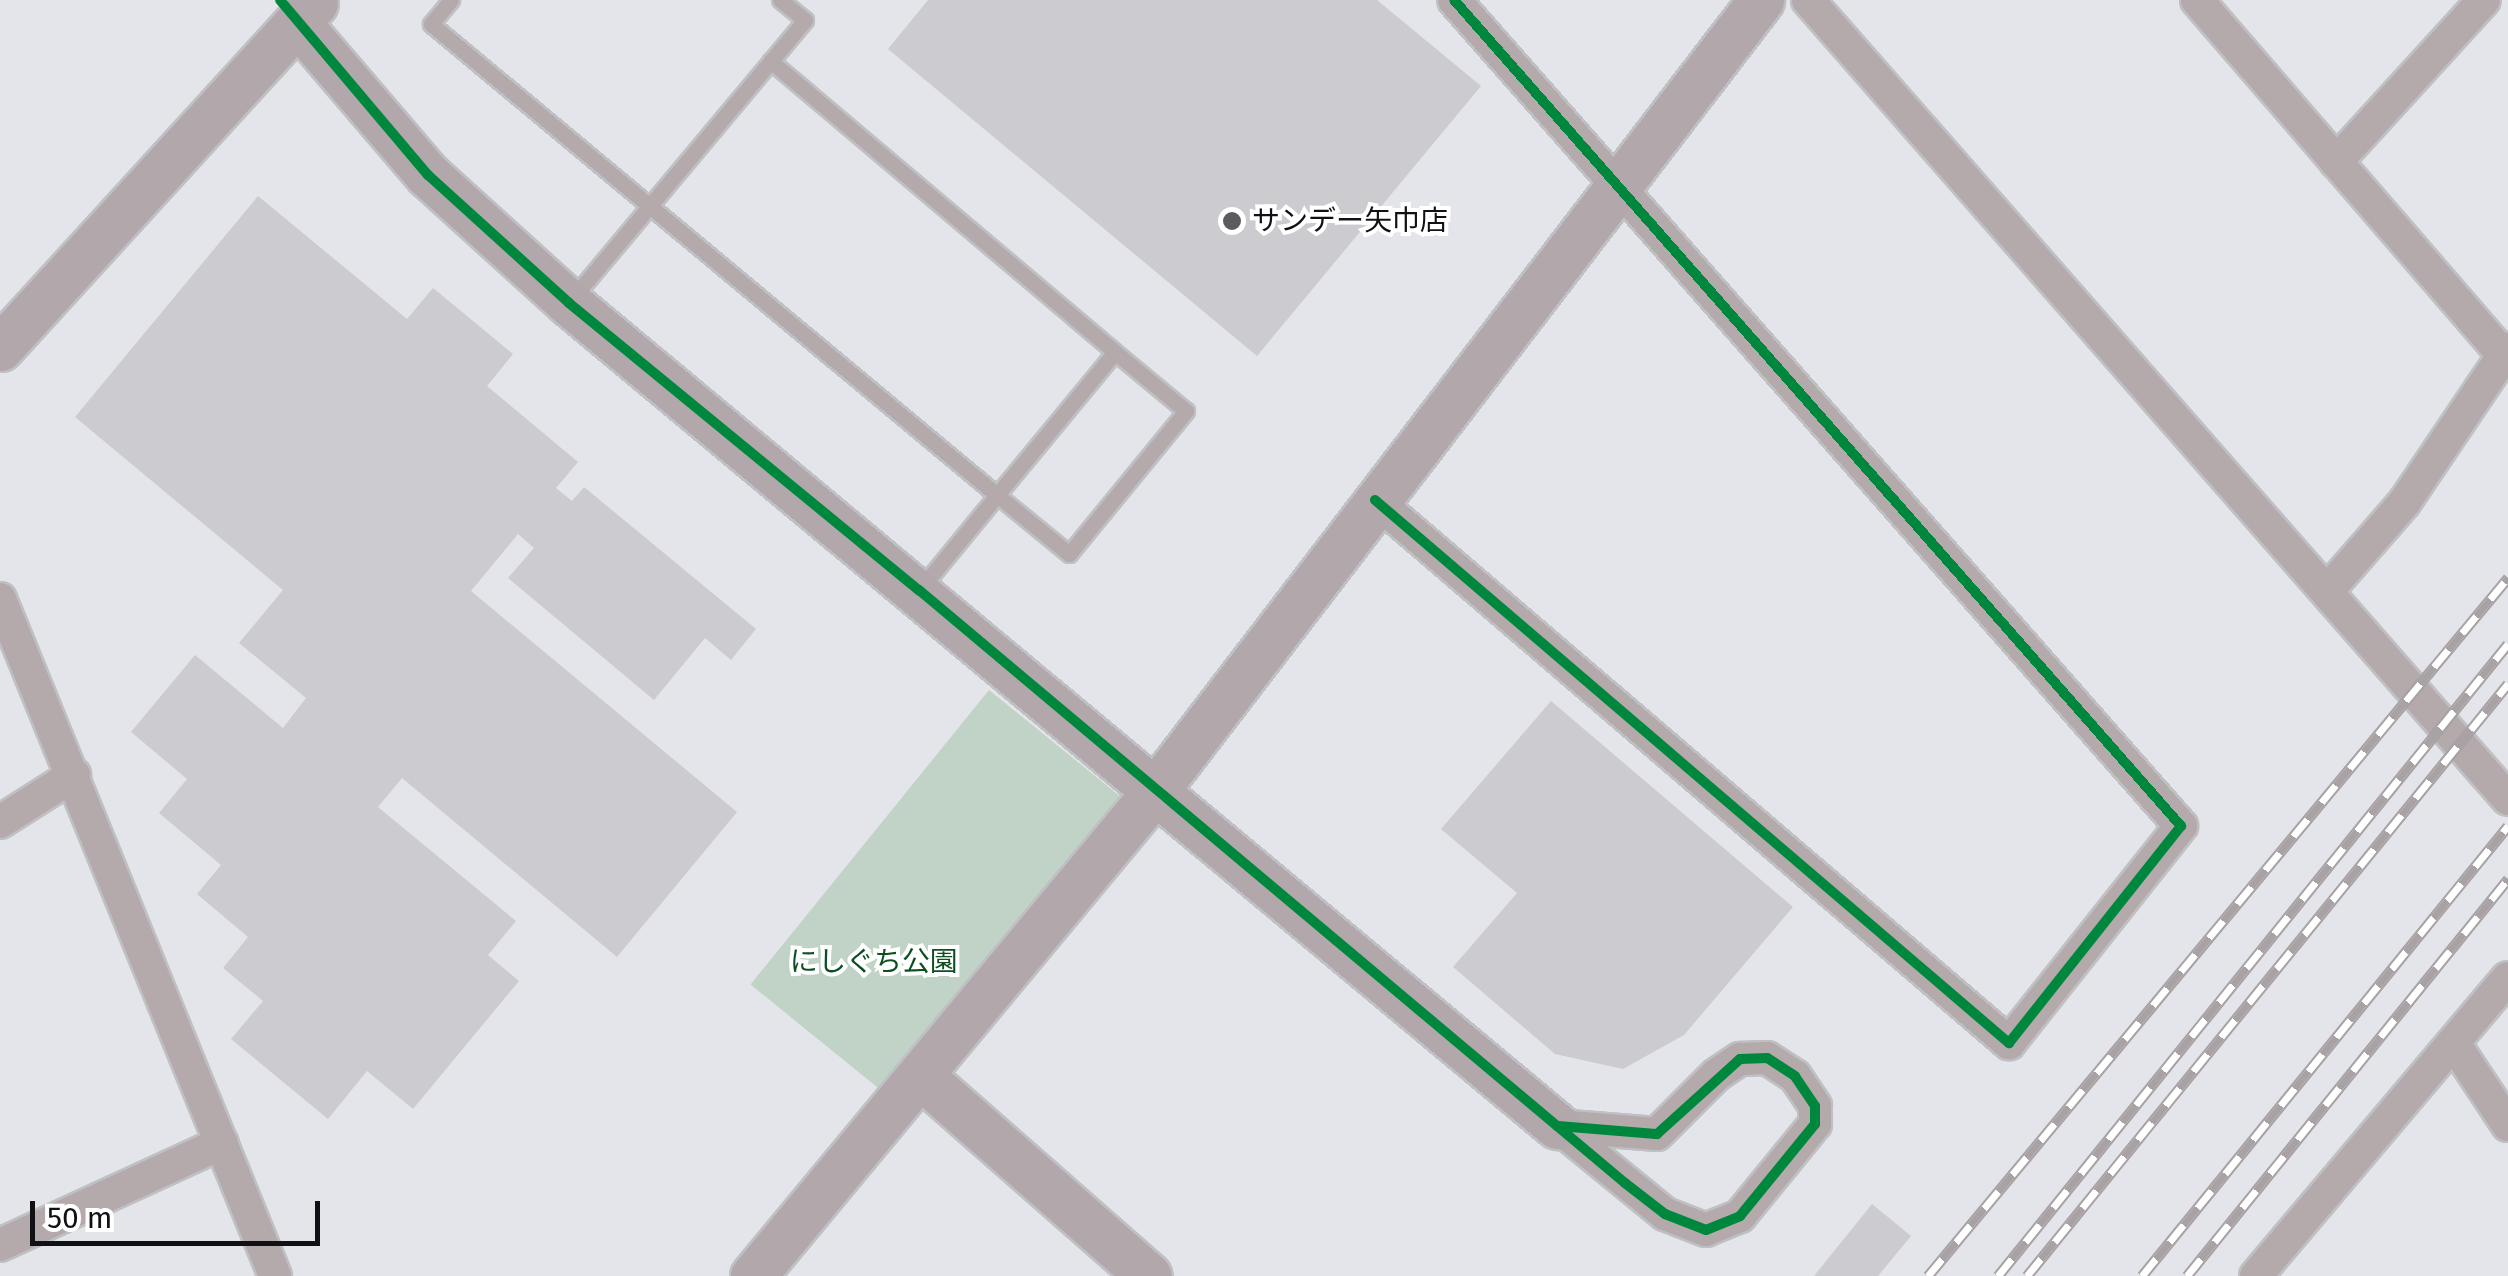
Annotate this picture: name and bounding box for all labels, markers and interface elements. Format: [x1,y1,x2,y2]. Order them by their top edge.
place label: サンデー矢巾店 [1252,204,1448,238]
marker: サンデー矢巾店 [1221,210,1243,232]
park label: にしぐち公園 [790,945,958,979]
scale bar [35,1181,325,1243]
text: 50 m [47,1200,112,1236]

